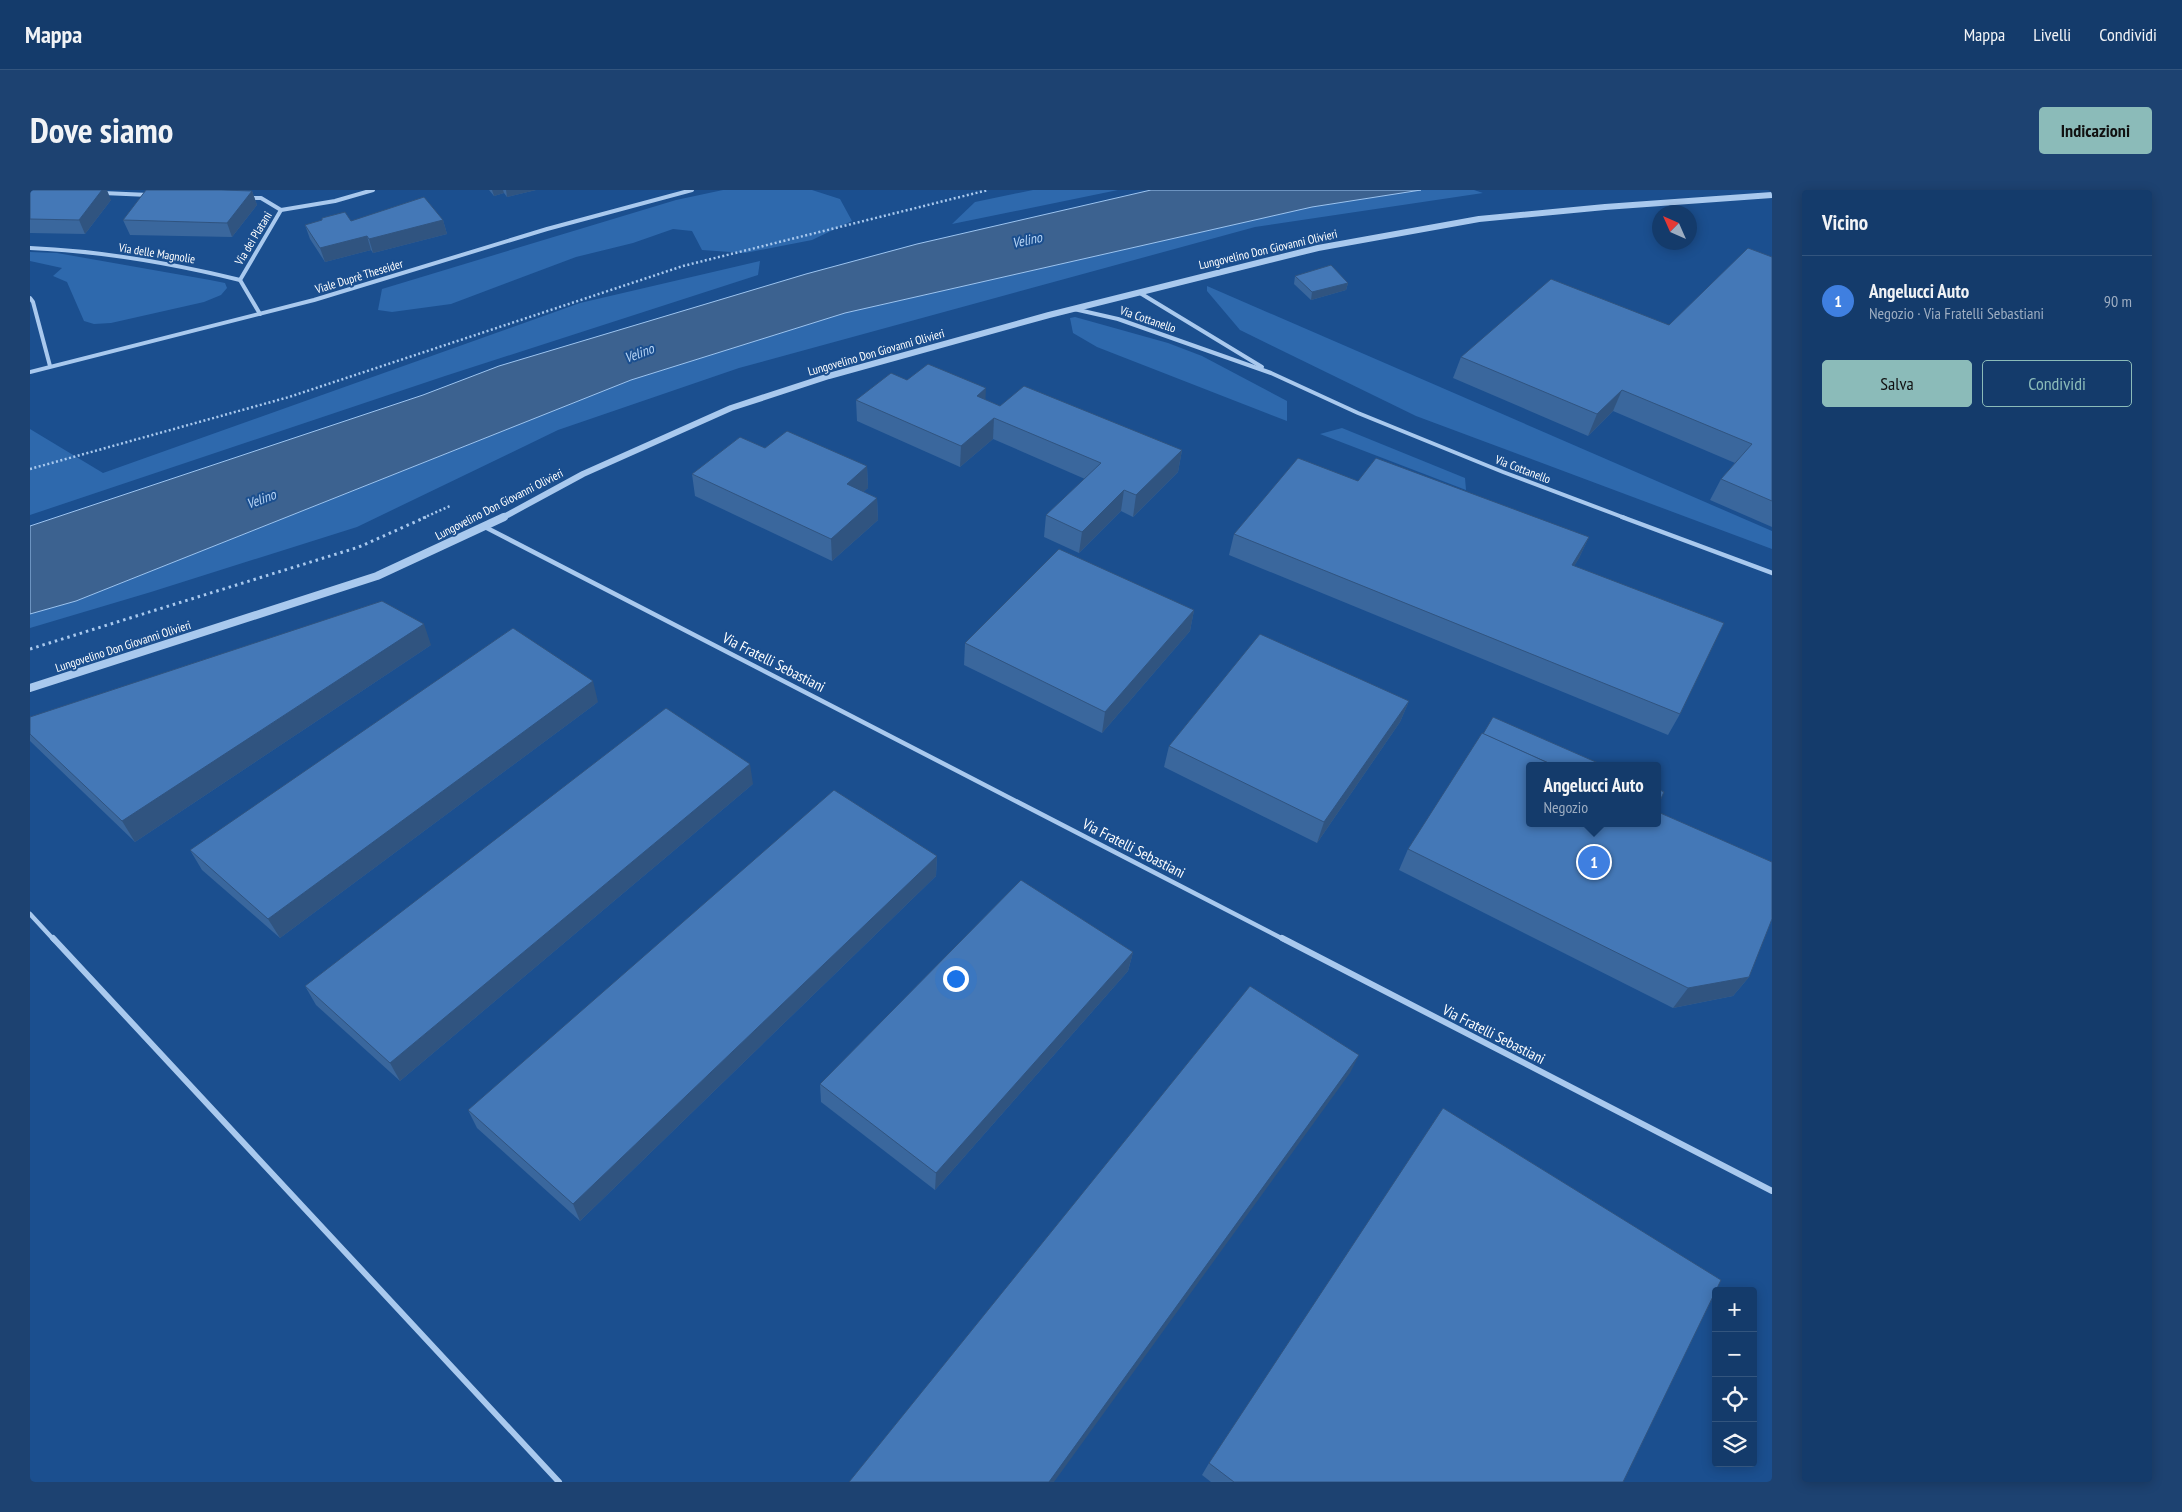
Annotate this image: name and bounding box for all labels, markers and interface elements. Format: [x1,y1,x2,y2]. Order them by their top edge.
text: Mappa [25,19,82,50]
text: Mappa [1964,23,2005,46]
text: Livelli [2033,23,2071,46]
text: Condividi [2099,23,2157,46]
text: Dove siamo [30,107,173,153]
button: Indicazioni [2039,107,2152,154]
north arrow [1652,205,1697,250]
street label: Via dei Platani [231,209,275,268]
text: Vicino [1822,209,1868,236]
street label: Lungovelino Don Giovanni Olivieri [1197,226,1339,272]
water label: Velino [1010,228,1045,252]
street label: Via delle Magnolie [117,239,196,266]
street label: Viale Duprè Theseider [312,255,405,297]
text: Angelucci Auto [1869,279,1969,303]
text: 1 [1834,291,1842,311]
text: 90 m [2104,291,2132,311]
street label: Via Cottanello [1117,302,1178,336]
text: Negozio · Via Fratelli Sebastiani [1869,303,2044,323]
street label: Lungovelino Don Giovanni Olivieri [806,325,946,379]
water label: Velino [622,339,657,367]
button: Salva [1822,360,1972,407]
button: Condividi [1982,360,2132,407]
street label: Via Cottanello [1492,451,1553,486]
street label: Lungovelino Don Giovanni Olivieri [432,465,566,543]
water label: Velino [244,485,279,513]
street label: Lungovelino Don Giovanni Olivieri [53,617,193,675]
street label: Via Fratelli Sebastiani [719,627,829,696]
popup [1526,762,1661,827]
text: Angelucci Auto [1543,773,1644,797]
text: Negozio [1543,797,1588,817]
street label: Via Fratelli Sebastiani [1079,813,1189,882]
pin: 1 [1578,843,1610,881]
your location [943,966,969,992]
street label: Via Fratelli Sebastiani [1439,999,1549,1068]
map controls [1712,1287,1757,1467]
button: + [1712,1287,1757,1332]
button: − [1712,1332,1757,1377]
button: locate [1712,1377,1757,1422]
button: layers [1712,1422,1757,1467]

